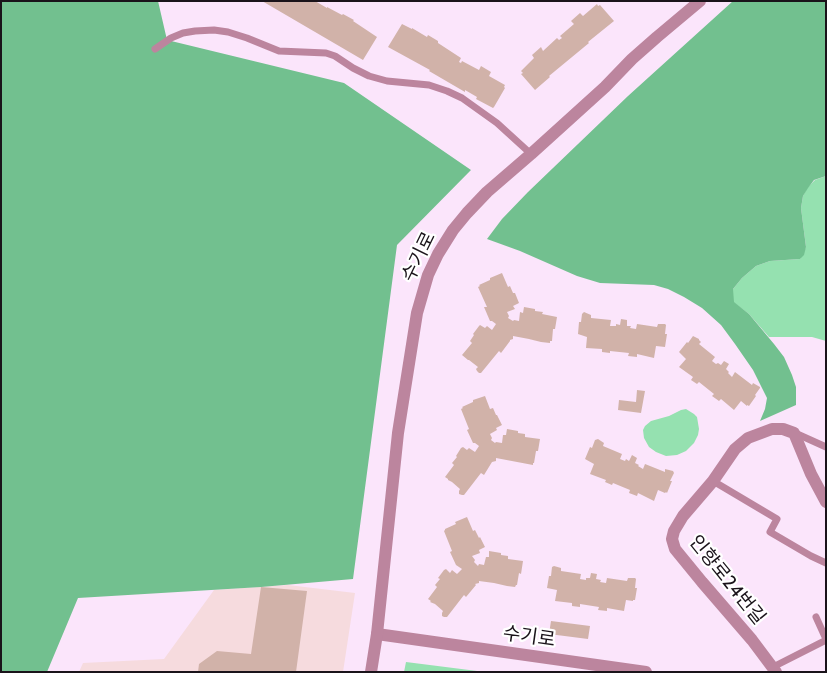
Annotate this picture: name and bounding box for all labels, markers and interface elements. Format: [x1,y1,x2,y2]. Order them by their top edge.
street label: 수기로 [397,228,441,286]
street label: 인향로24번길 [684,531,770,629]
street label: 수기로 [501,622,557,652]

